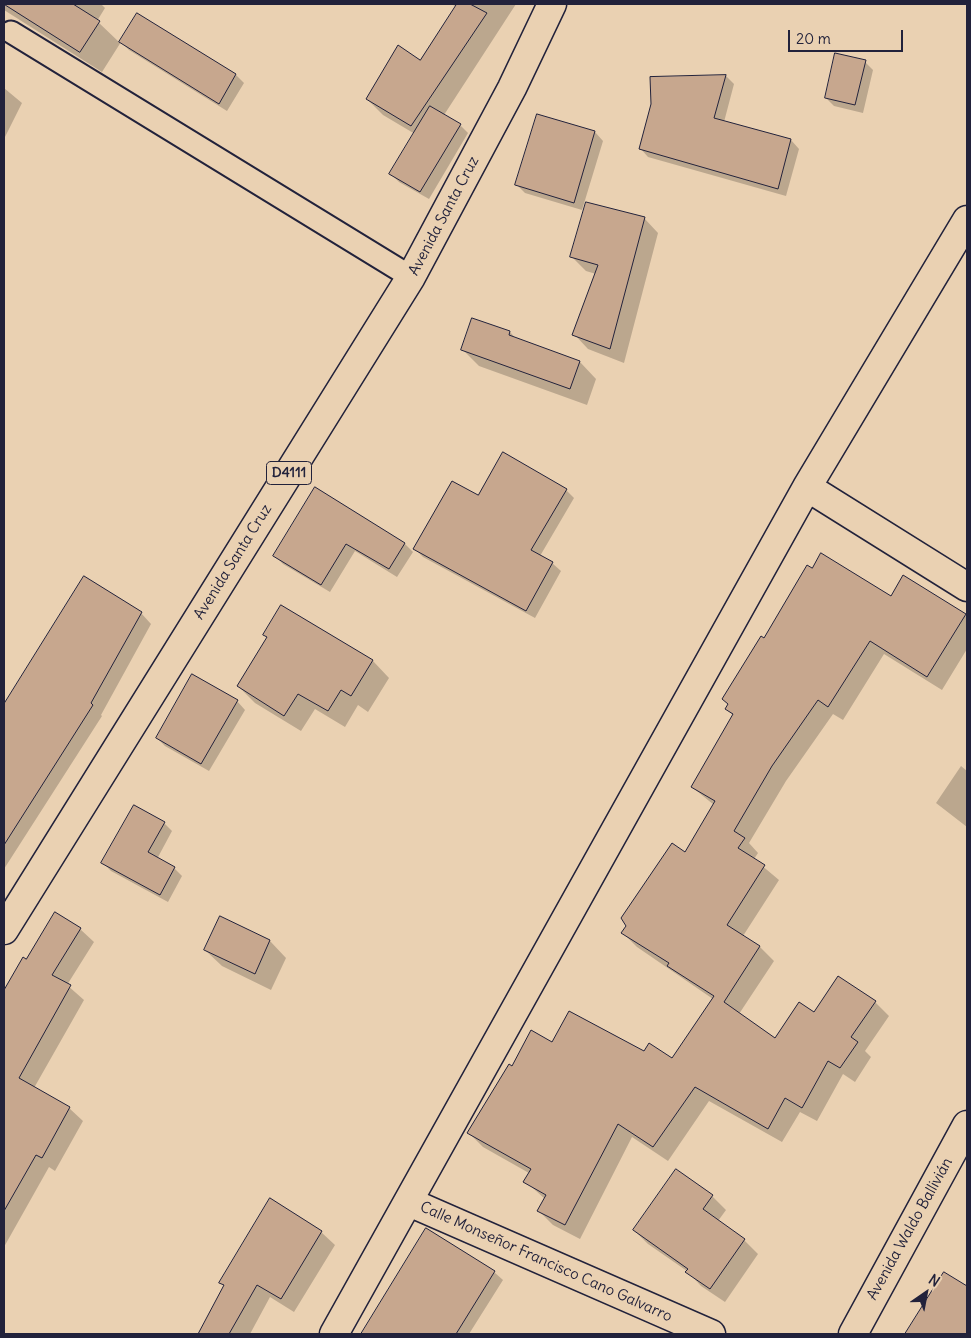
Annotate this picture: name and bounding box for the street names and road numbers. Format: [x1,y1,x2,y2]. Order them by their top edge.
street label: Avenida Santa Cruz [405,153,483,279]
road number: D4111 [266,462,312,484]
street label: Avenida Santa Cruz [190,501,276,623]
street label: Avenida Waldo Ballivián [863,1155,957,1303]
street label: Calle Monseñor Francisco Cano Galvarro [417,1198,675,1326]

